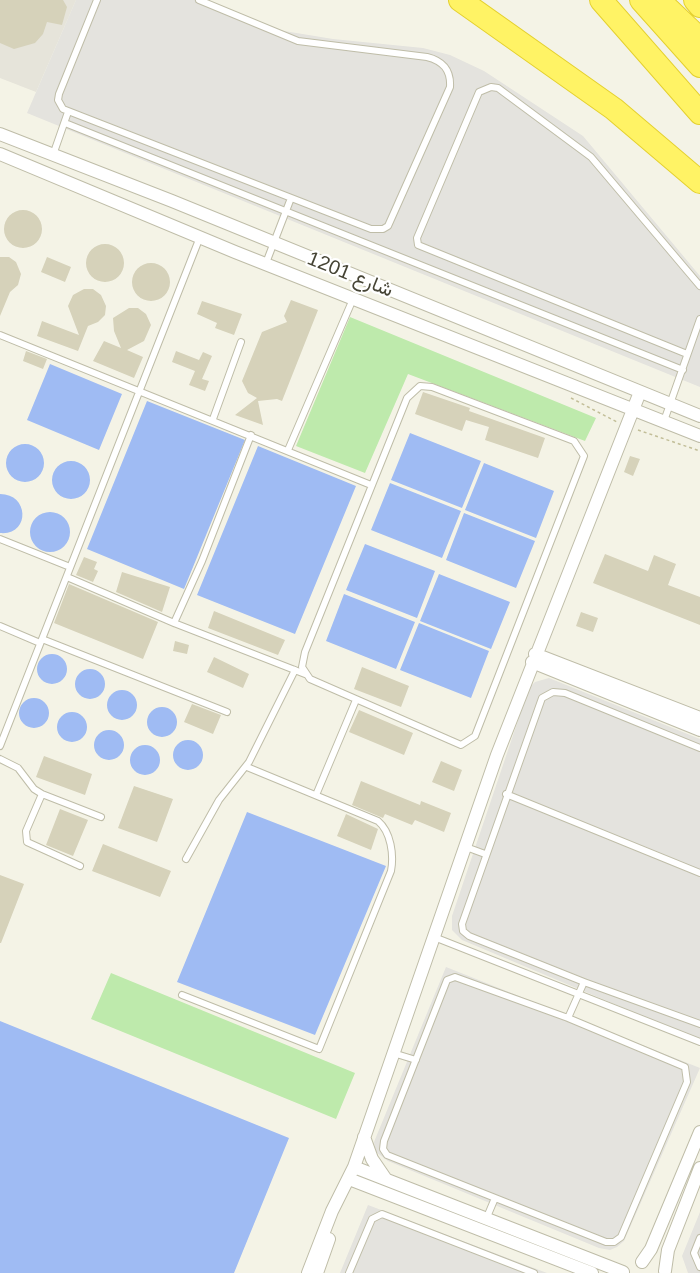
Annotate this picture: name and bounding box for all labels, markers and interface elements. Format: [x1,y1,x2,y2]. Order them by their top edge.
street label: شارع 1201 [304,247,396,303]

